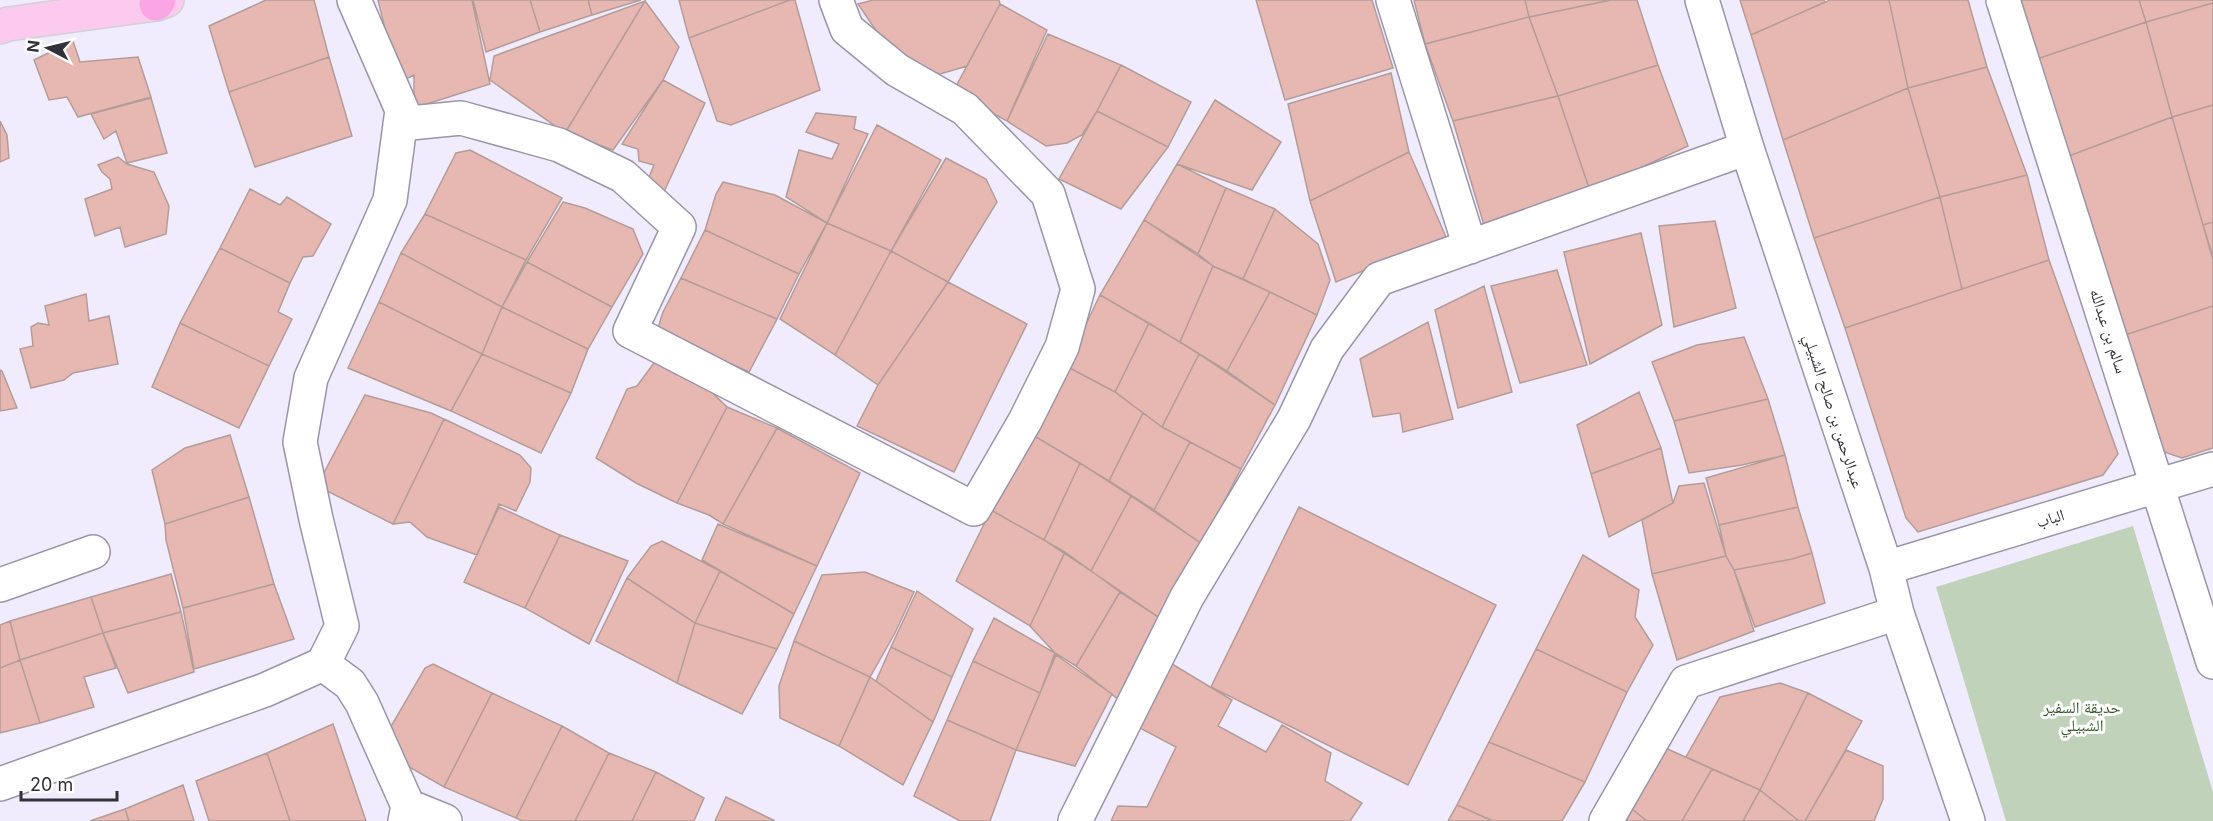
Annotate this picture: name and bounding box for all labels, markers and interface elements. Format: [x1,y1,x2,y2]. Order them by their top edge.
north arrow [18,18,78,78]
text: N [22,39,44,53]
street label: سالم بن عبدالله [2085,286,2132,376]
street label: عبدالرحمن بن صالح الشبيلي [1797,331,1868,492]
street label: الباب [2034,504,2066,532]
park label: حديقة السفير الشبيلي [2042,697,2121,738]
scale bar [21,764,117,802]
text: 20 m [30,774,73,795]

